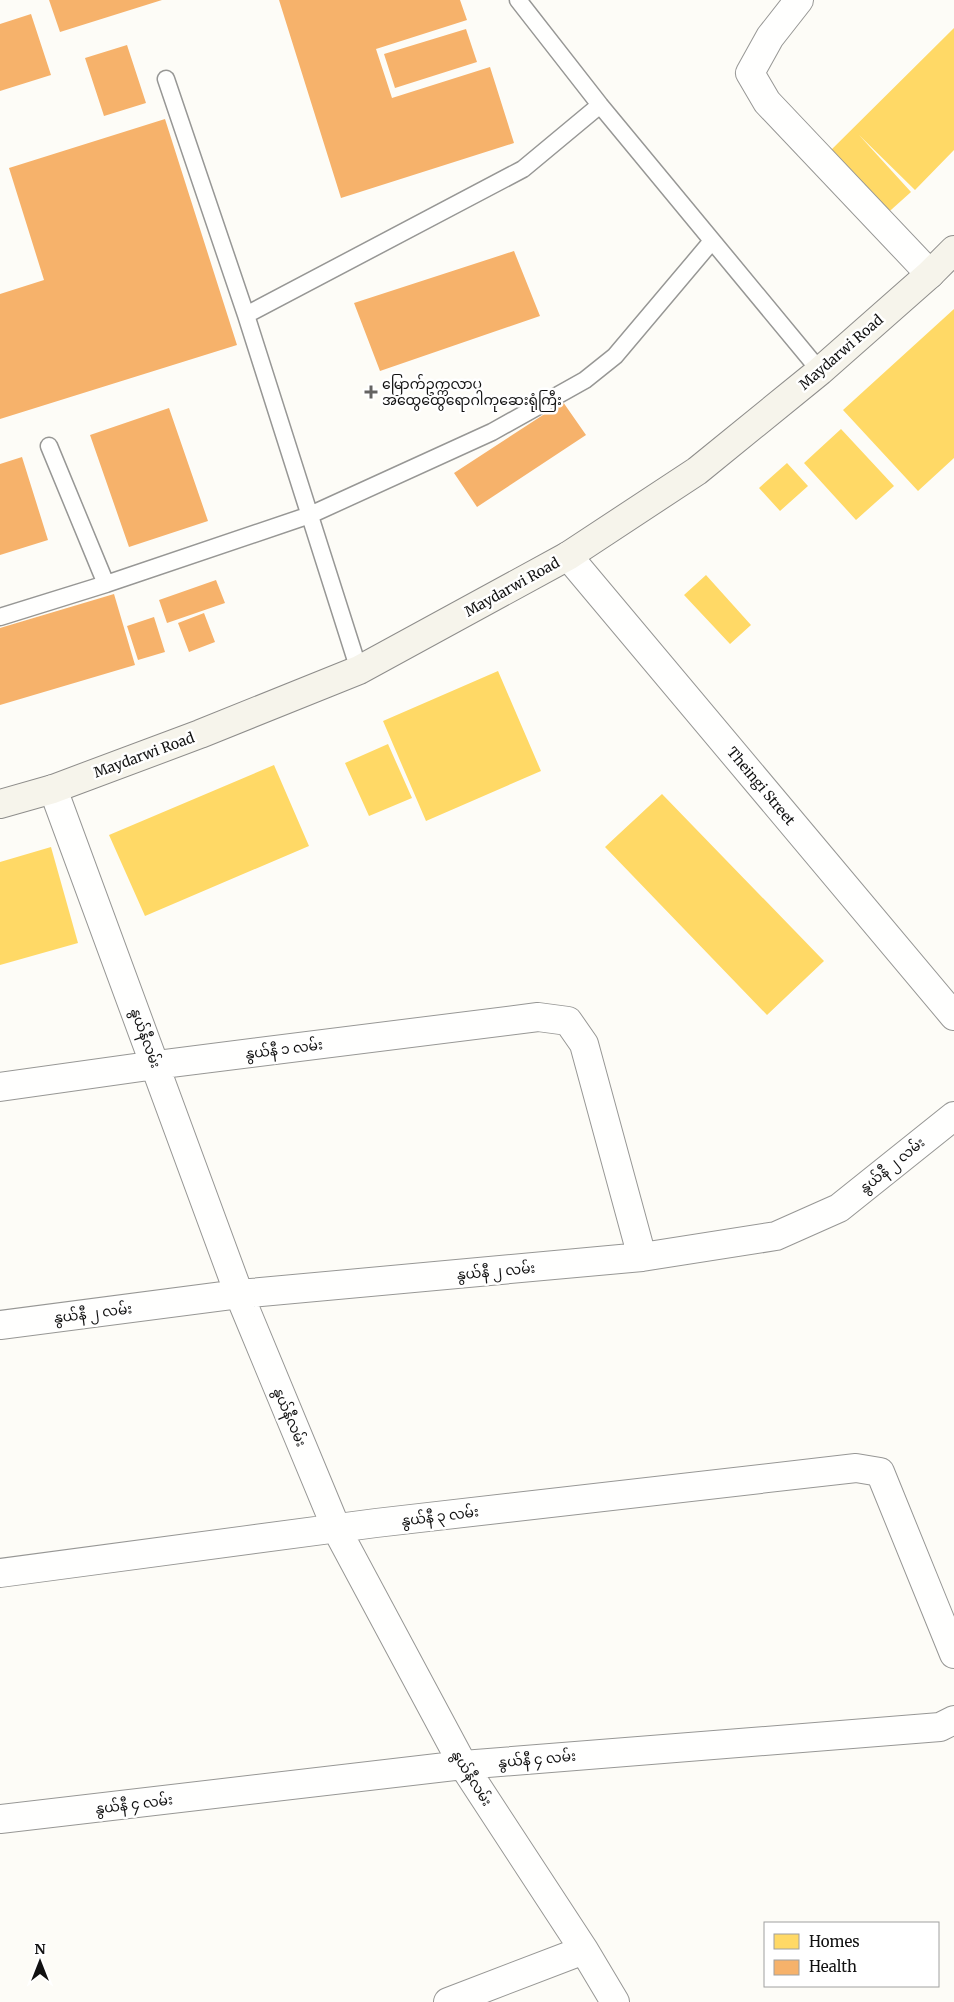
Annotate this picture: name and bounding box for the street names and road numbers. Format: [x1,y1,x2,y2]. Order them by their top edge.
street label: Maydarwi Road [795,310,887,393]
street label: Maydarwi Road [461,553,563,620]
street label: Maydarwi Road [91,728,197,782]
street label: Theingi Street [723,743,799,829]
street label: နွယ်နီလမ်း [124,1005,166,1072]
street label: နွယ်နီ ၁ လမ်း [244,1034,324,1066]
street label: နွယ်နီ ၂ လမ်း [855,1132,930,1199]
street label: နွယ်နီ ၂ လမ်း [456,1258,536,1286]
street label: နွယ်နီ ၂ လမ်း [53,1298,134,1330]
street label: နွယ်နီလမ်း [267,1384,311,1451]
street label: နွယ်နီ ၃ လမ်း [400,1501,480,1533]
street label: နွယ်နီလမ်း [445,1746,497,1811]
street label: နွယ်နီ ၄ လမ်း [497,1746,577,1774]
street label: နွယ်နီ ၄ လမ်း [94,1789,174,1821]

